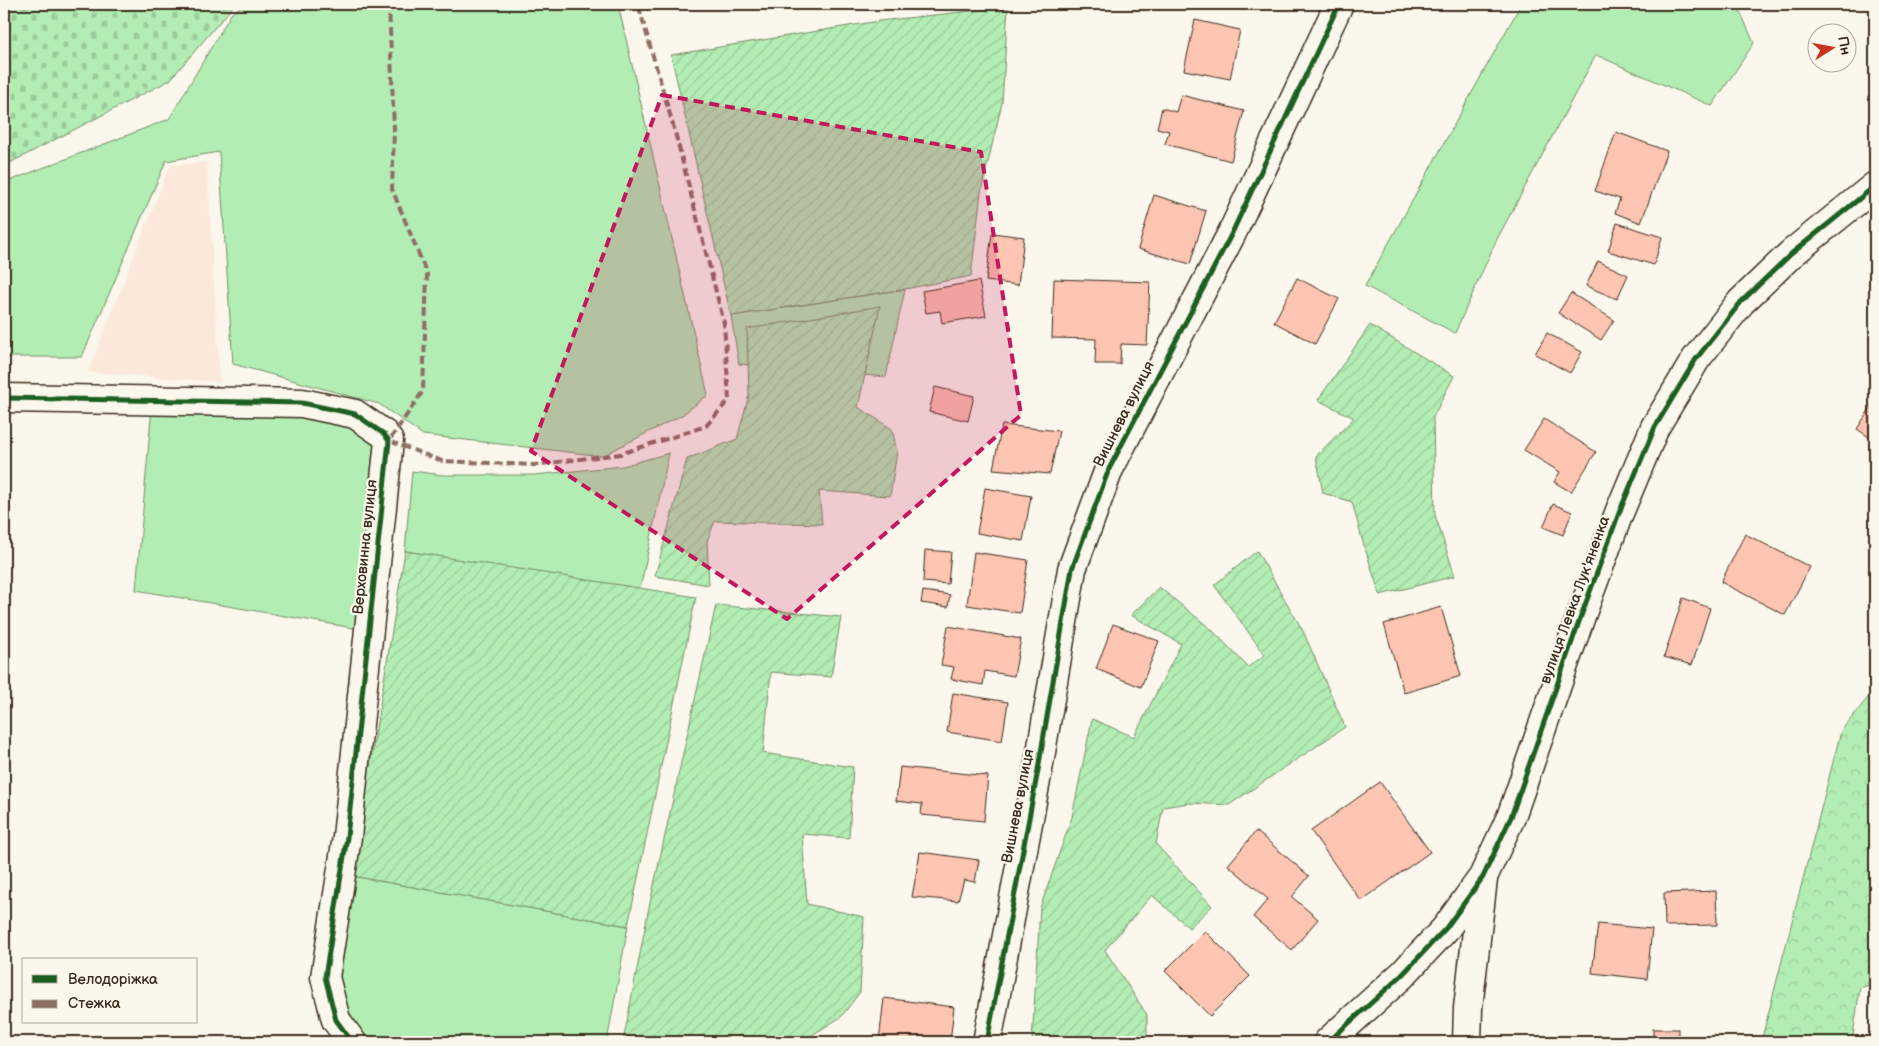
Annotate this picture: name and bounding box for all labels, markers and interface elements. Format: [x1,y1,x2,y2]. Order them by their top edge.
north arrow [1806,22,1856,72]
text: Пн [1834,35,1854,56]
street label: Вишнева вулиця [1089,358,1159,470]
street label: Верховинна вулиця [348,479,382,615]
street label: вулиця Левка Лук'яненка [1536,513,1614,687]
street label: Вишнева вулиця [998,747,1038,865]
legend [22,958,198,1024]
text: Велодоріжка [68,970,158,989]
text: Стежка [68,994,121,1013]

